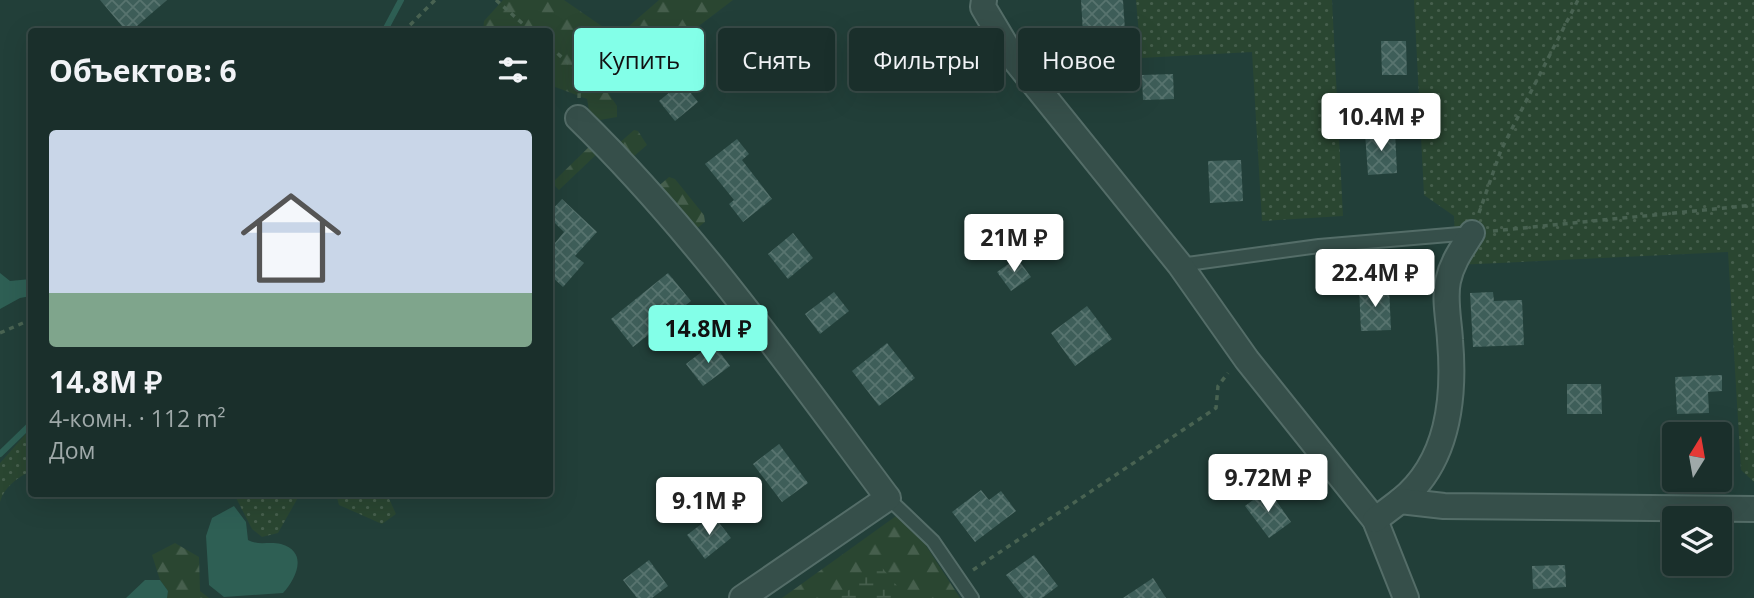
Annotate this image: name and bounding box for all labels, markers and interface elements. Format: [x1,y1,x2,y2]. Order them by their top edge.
chip: Купить [574,28,704,91]
chip: Снять [718,28,835,91]
chip: Фильтры [849,28,1004,91]
chip: Новое [1018,28,1140,91]
text: Объектов: 6 [49,50,237,91]
icon: filters [494,51,532,89]
pin: 10.4M ₽ [1316,94,1446,153]
text: 10.4M ₽ [1337,100,1425,132]
icon: home [228,175,354,301]
pin: 21M ₽ [965,215,1063,274]
text: 21M ₽ [980,221,1048,253]
pin: 22.4M ₽ [1310,250,1440,309]
text: 22.4M ₽ [1331,256,1419,288]
pin: 14.8M ₽ [643,306,773,365]
text: 14.8M ₽ [664,312,752,344]
text: 14.8M ₽ [49,361,163,402]
text: 4-комн. · 112 m² [49,402,225,434]
north arrow [1662,422,1732,492]
map controls [1662,422,1732,576]
text: Дом [49,434,95,466]
pin: 9.72M ₽ [1203,454,1333,514]
text: 9.72M ₽ [1224,461,1312,493]
pin: 9.1M ₽ [652,477,766,537]
text: 9.1M ₽ [672,484,746,516]
button: layers [1662,506,1732,576]

